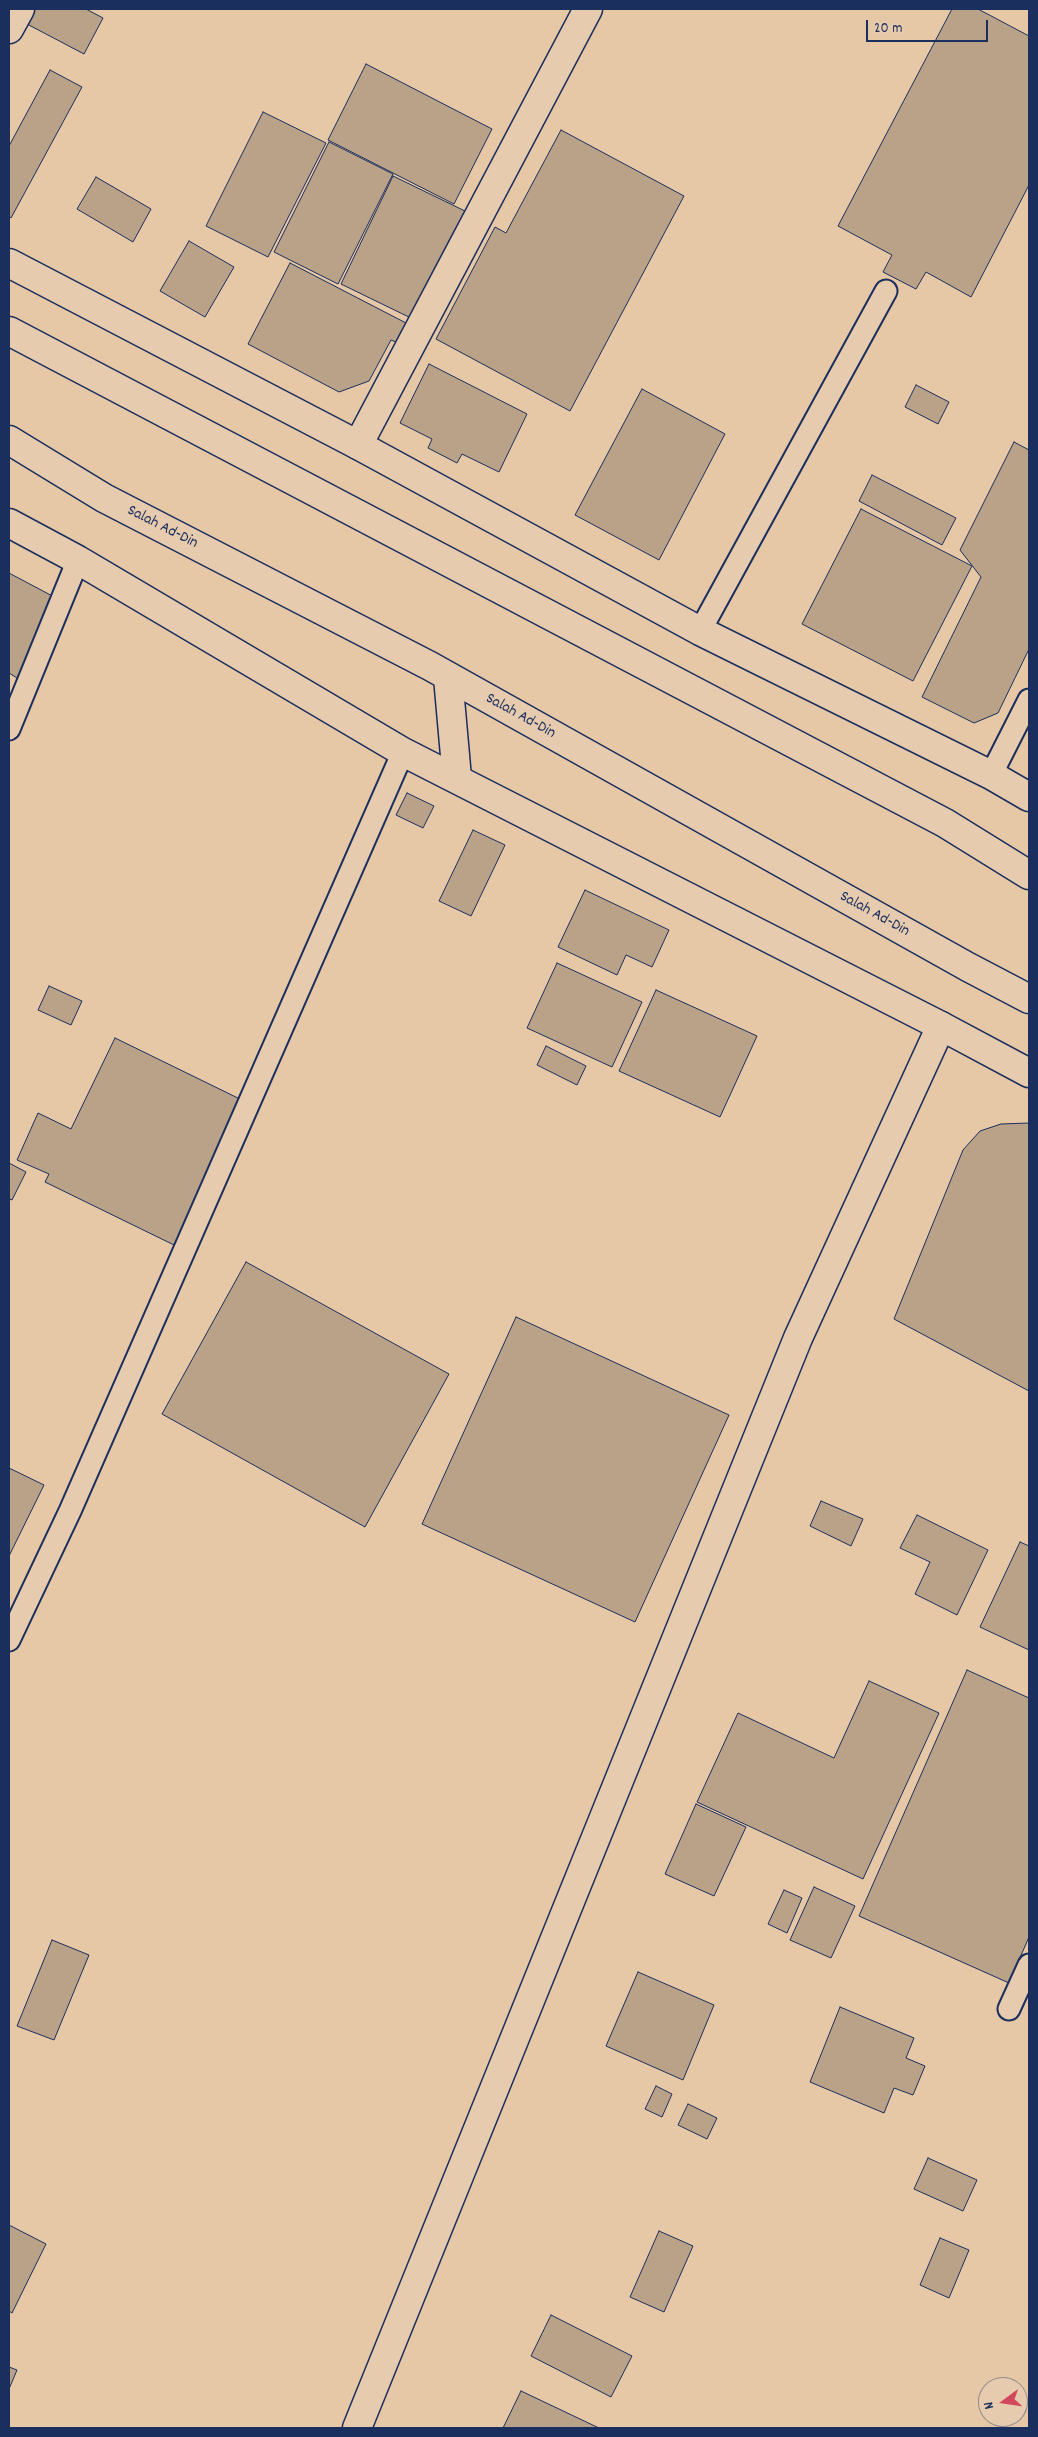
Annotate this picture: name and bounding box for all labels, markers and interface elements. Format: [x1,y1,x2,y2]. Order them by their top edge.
scale bar [868,10,990,42]
text: 20 m [874,18,902,40]
street label: Salah Ad-Din [123,502,201,554]
street label: Salah Ad-Din [482,690,558,744]
street label: Salah Ad-Din [836,888,912,942]
north arrow [978,2377,1028,2427]
text: N [979,2400,1000,2411]

